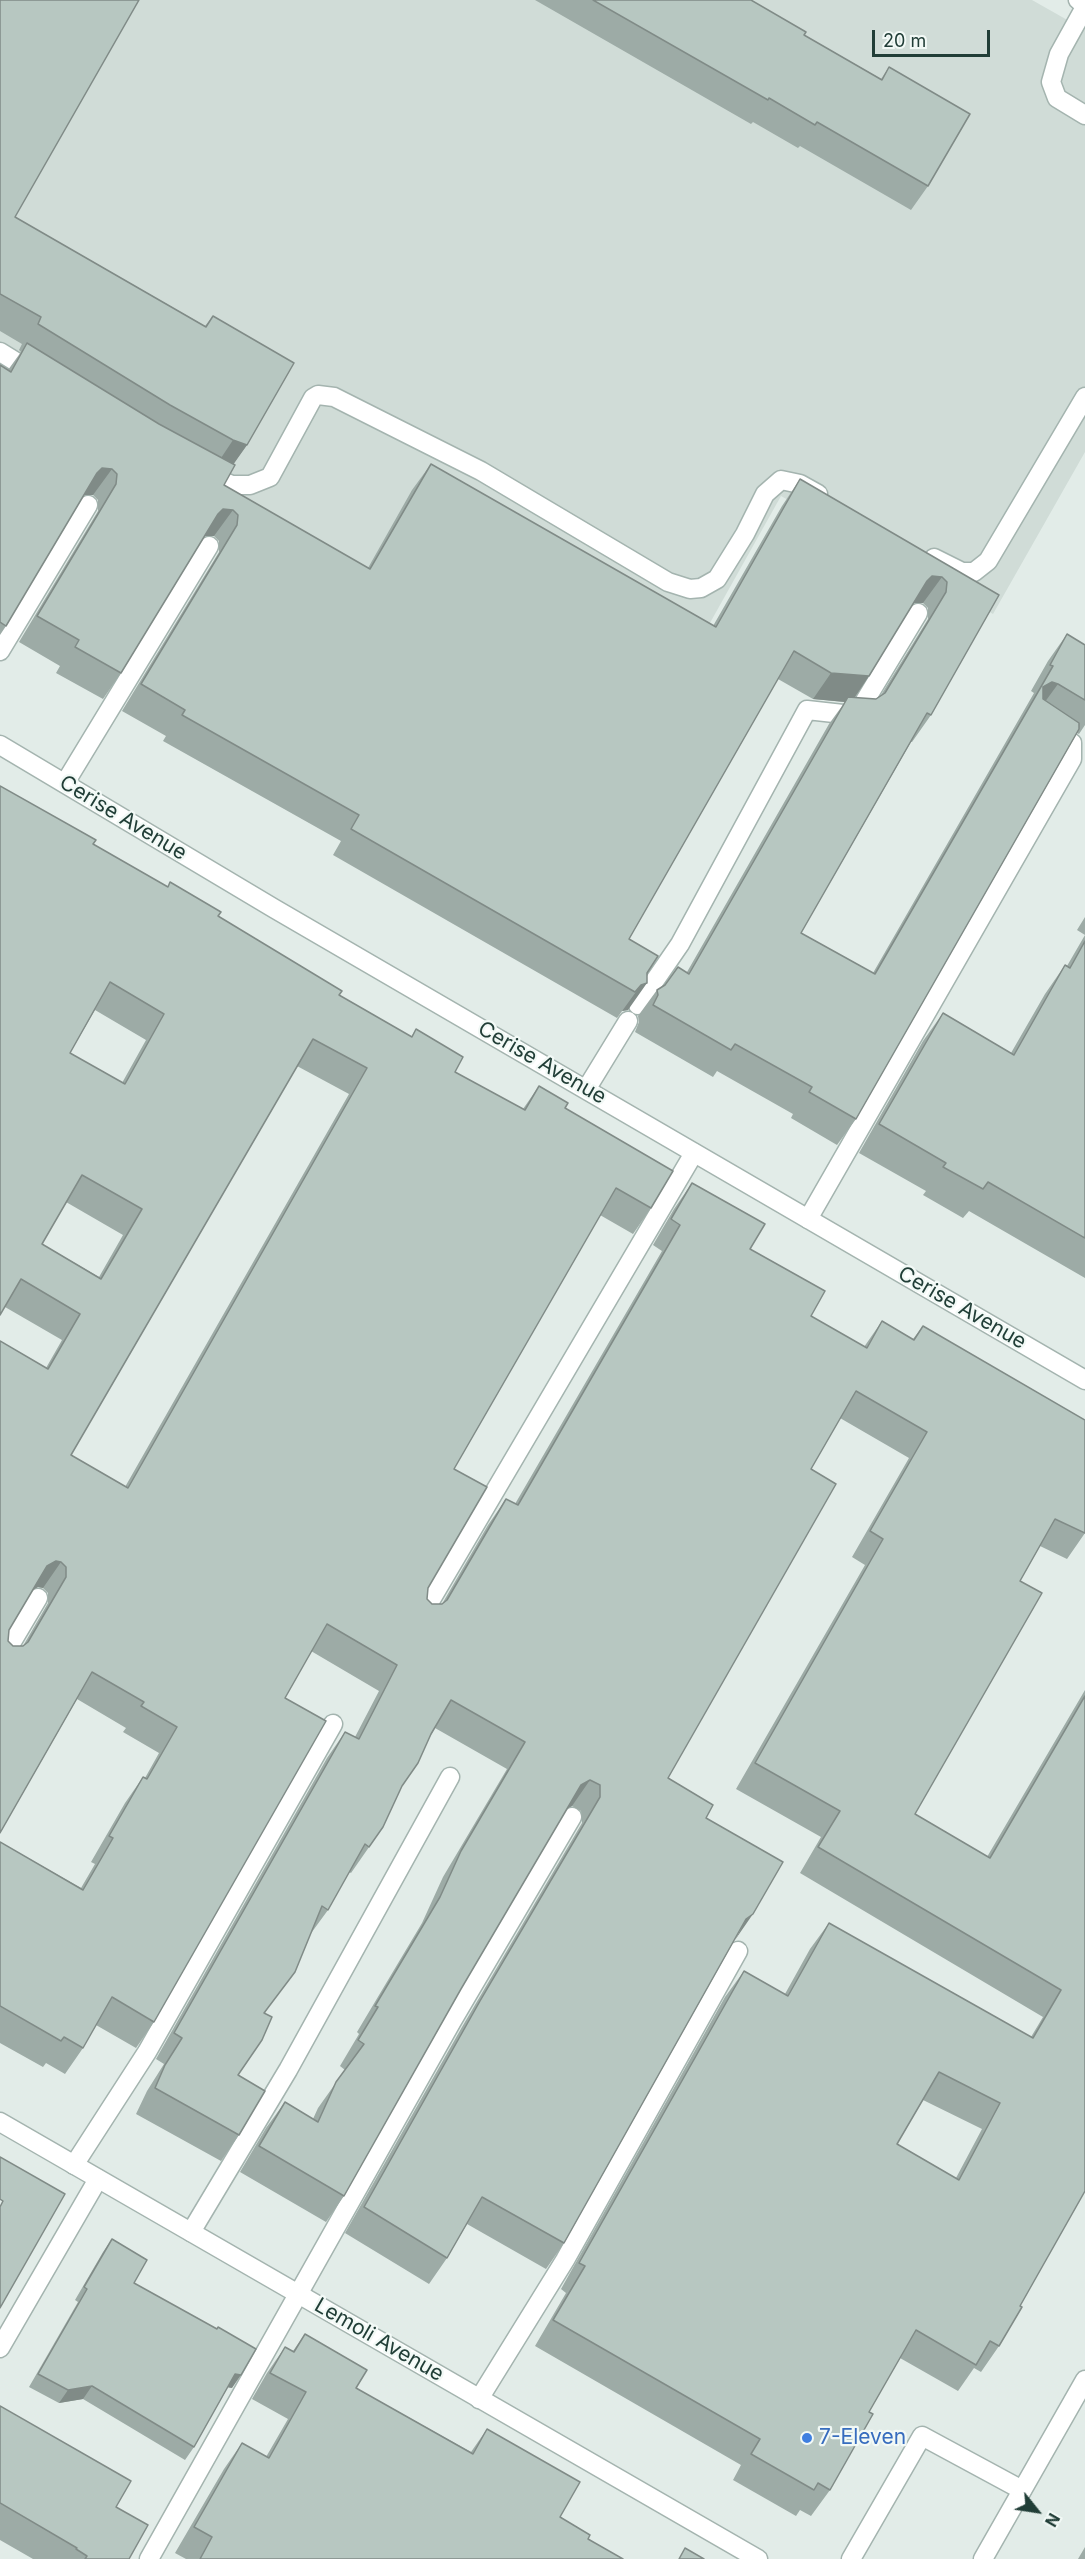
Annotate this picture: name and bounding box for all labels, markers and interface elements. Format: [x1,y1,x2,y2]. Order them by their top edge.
scale bar [875,18,994,56]
text: 20 m [883,30,926,51]
street label: Cerise Avenue [55,770,191,866]
street label: Cerise Avenue [473,1016,611,1110]
street label: Cerise Avenue [893,1261,1031,1355]
street label: Lemoli Avenue [310,2293,448,2387]
place label: 7-Eleven [819,2425,906,2451]
marker: 7-Eleven [800,2431,814,2445]
north arrow [1007,2481,1067,2541]
text: N [1041,2510,1064,2530]

